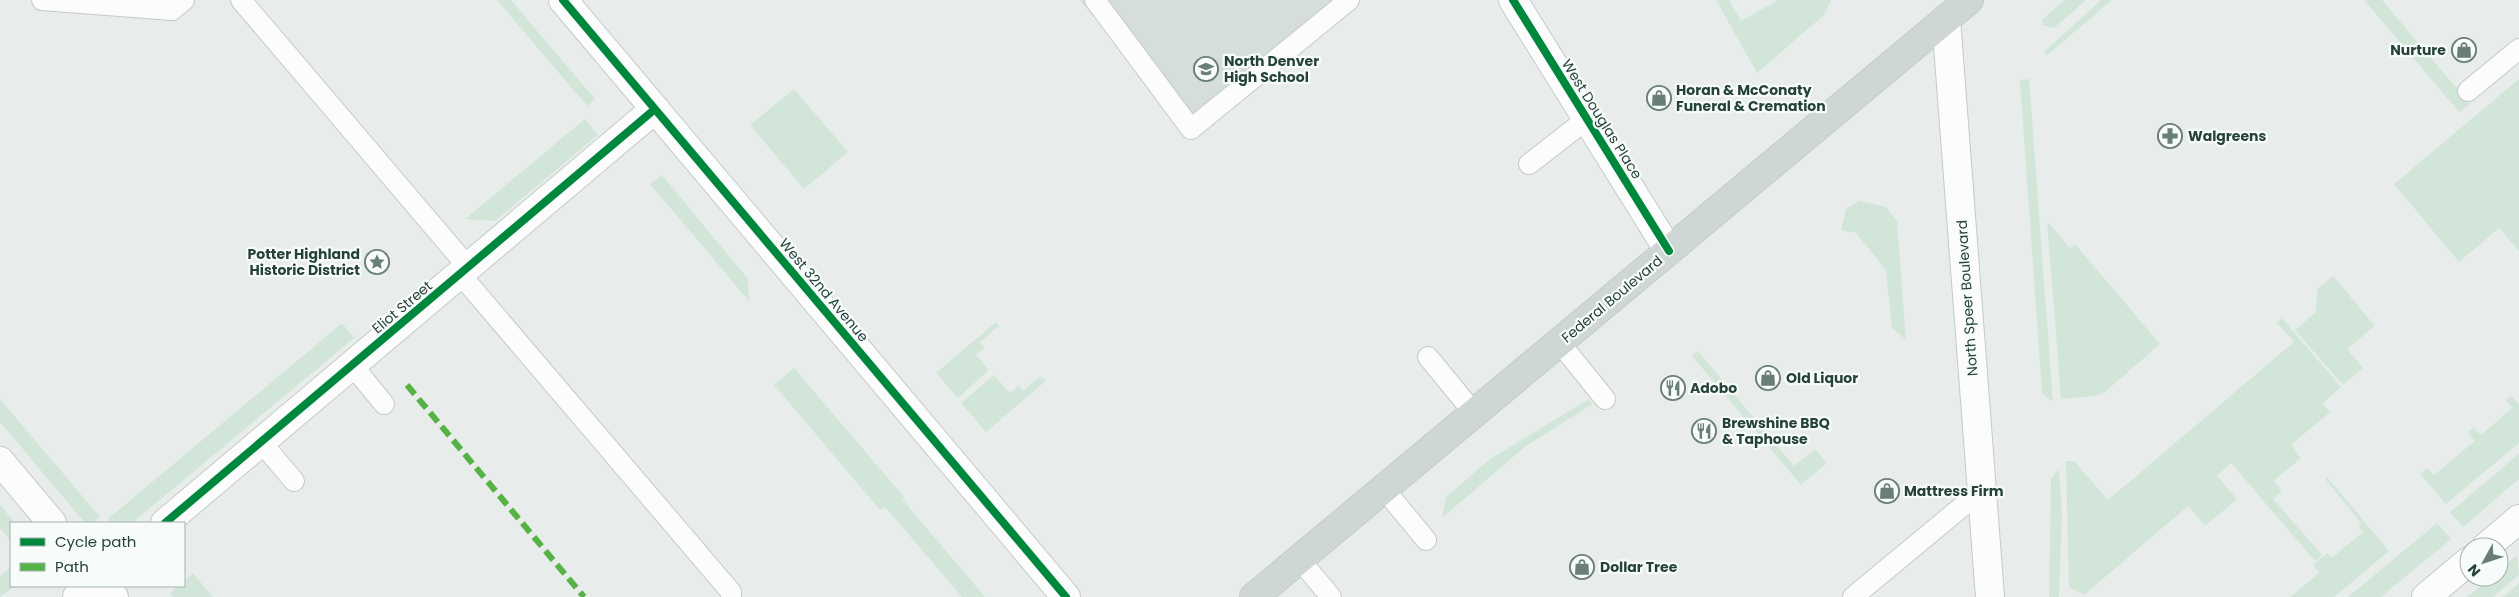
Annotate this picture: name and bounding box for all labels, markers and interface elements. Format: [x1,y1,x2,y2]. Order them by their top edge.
shop icon: Nurture [2451,37,2477,63]
place label: Nurture [2390,40,2446,60]
place label: North Denver High School [1224,51,1319,87]
street label: West Douglas Place [1557,55,1647,183]
school or university icon: North Denver High School [1193,56,1219,82]
place label: Horan & McConaty Funeral & Cremation [1676,80,1826,116]
shop icon: Horan & McConaty Funeral & Cremation [1646,85,1672,111]
pharmacy icon: Walgreens [2157,123,2183,149]
place label: Walgreens [2188,126,2267,146]
street label: North Speer Boulevard [1952,219,1982,377]
street label: West 32nd Avenue [775,234,873,346]
place label: Potter Highland Historic District [248,244,360,280]
place icon: Potter Highland Historic District [364,249,390,275]
street label: Federal Boulevard [1557,251,1667,347]
street label: Eliot Street [368,276,436,338]
shop icon: Old Liquor [1755,365,1781,391]
place label: Old Liquor [1786,368,1858,388]
restaurant icon: Adobo [1660,375,1686,401]
place label: Adobo [1690,378,1737,398]
place label: Brewshine BBQ & Taphouse [1722,413,1830,449]
restaurant icon: Brewshine BBQ & Taphouse [1691,418,1717,444]
shop icon: Mattress Firm [1874,478,1900,504]
place label: Mattress Firm [1904,481,2004,501]
legend [10,522,185,587]
text: Cycle path [55,531,136,552]
north arrow [2459,537,2509,587]
shop icon: Dollar Tree [1569,554,1595,580]
text: Path [55,556,89,577]
place label: Dollar Tree [1600,557,1678,577]
text: N [2463,560,2485,581]

